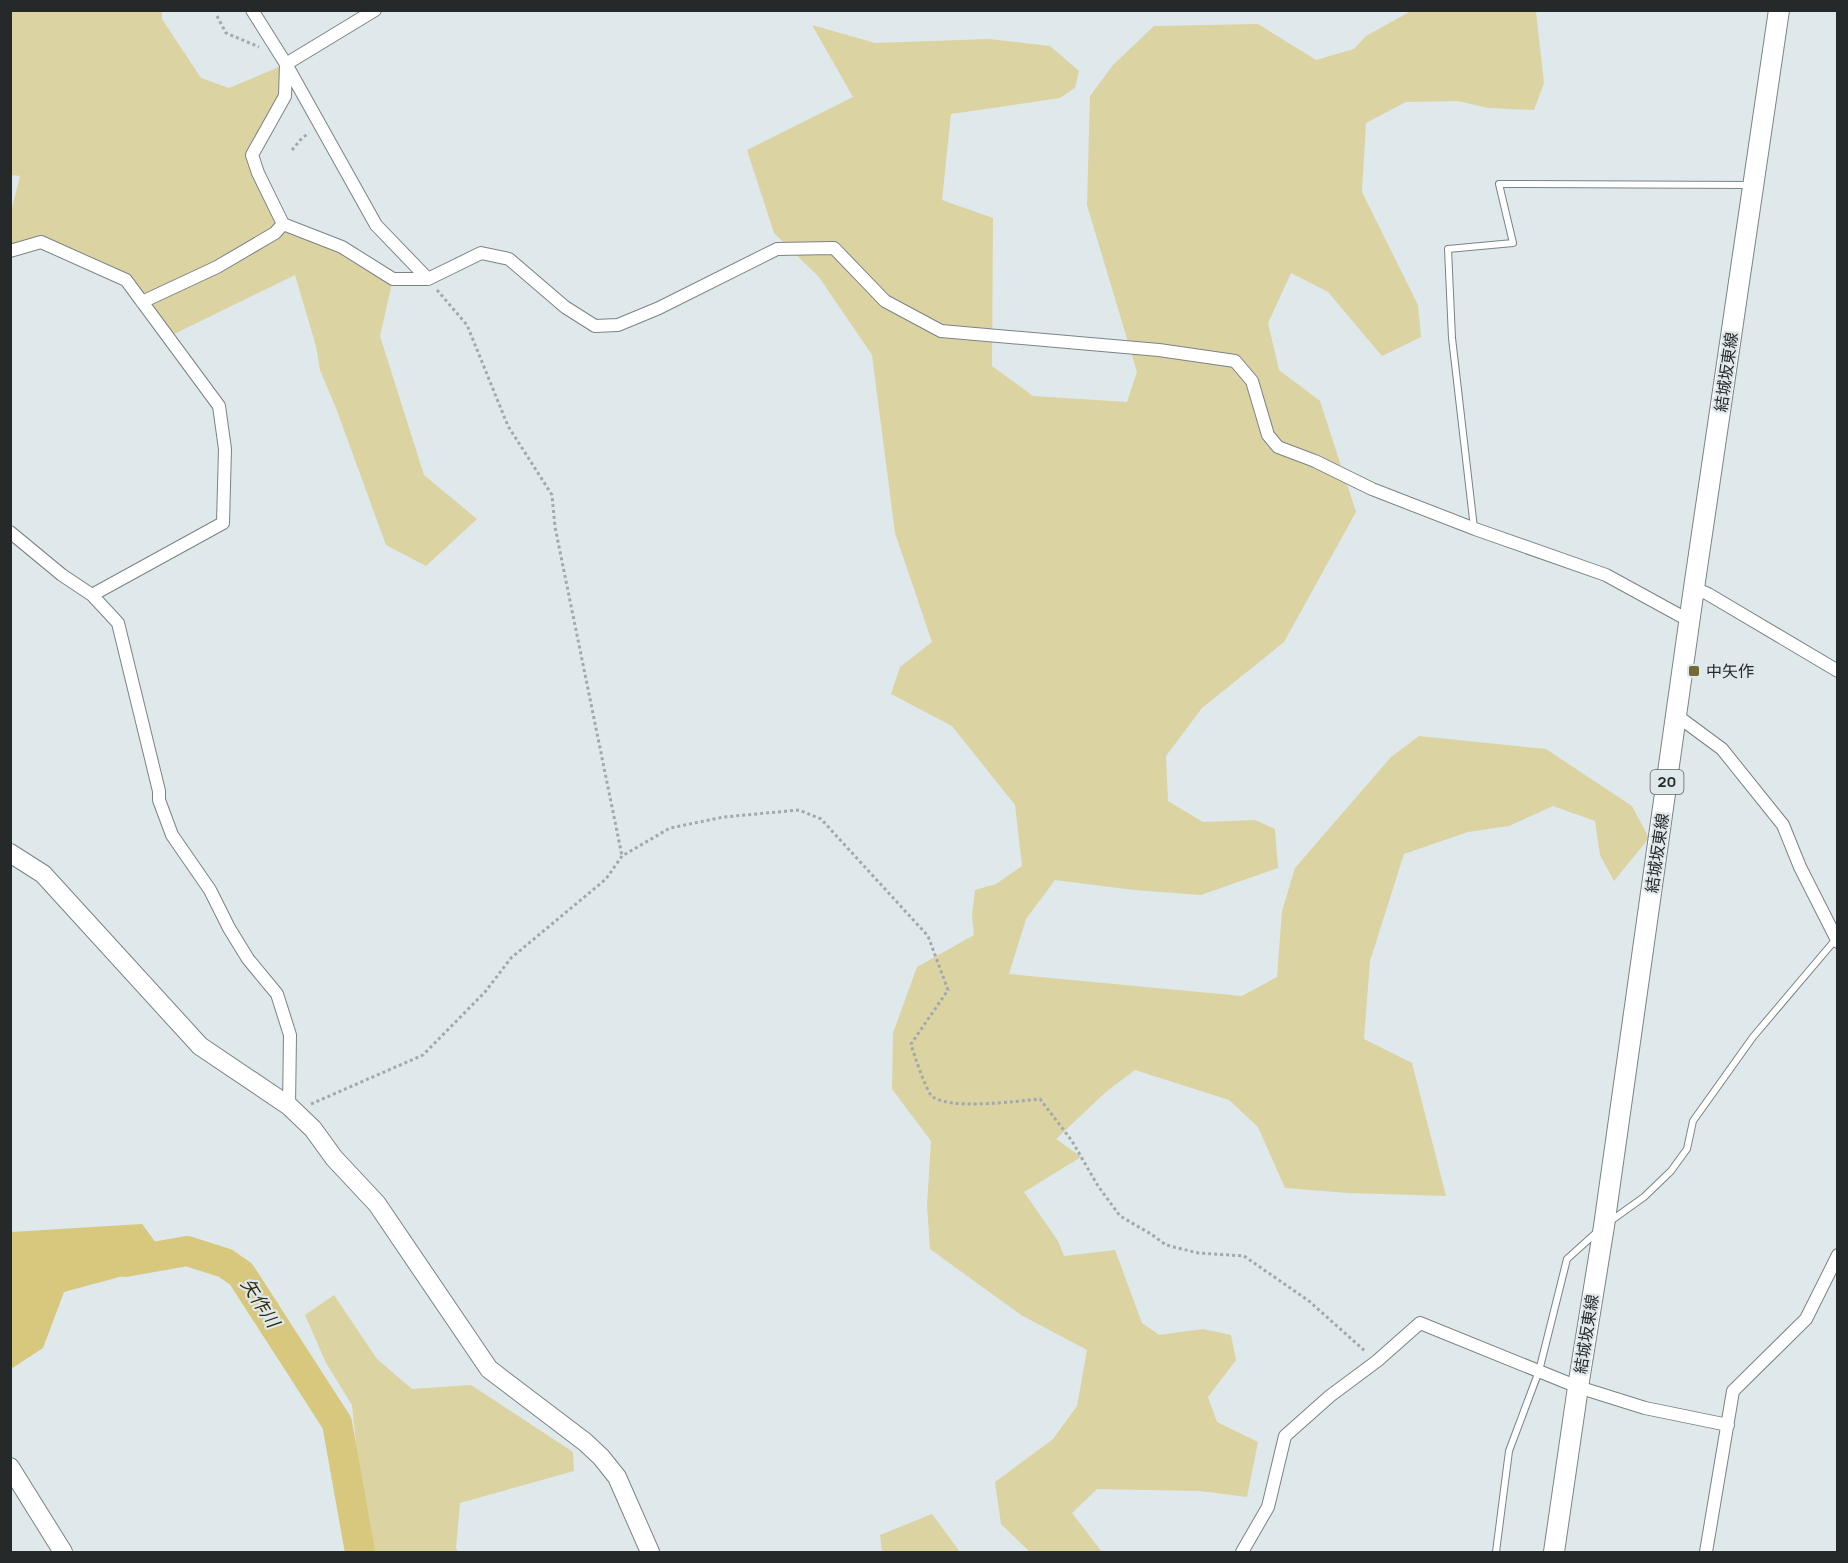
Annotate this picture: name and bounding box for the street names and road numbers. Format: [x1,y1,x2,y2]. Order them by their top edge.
street label: 結城坂東線 [1710,331,1742,413]
road number: 20 [1650,770,1684,794]
street label: 結城坂東線 [1641,812,1673,894]
street label: 結城坂東線 [1569,1293,1603,1375]

